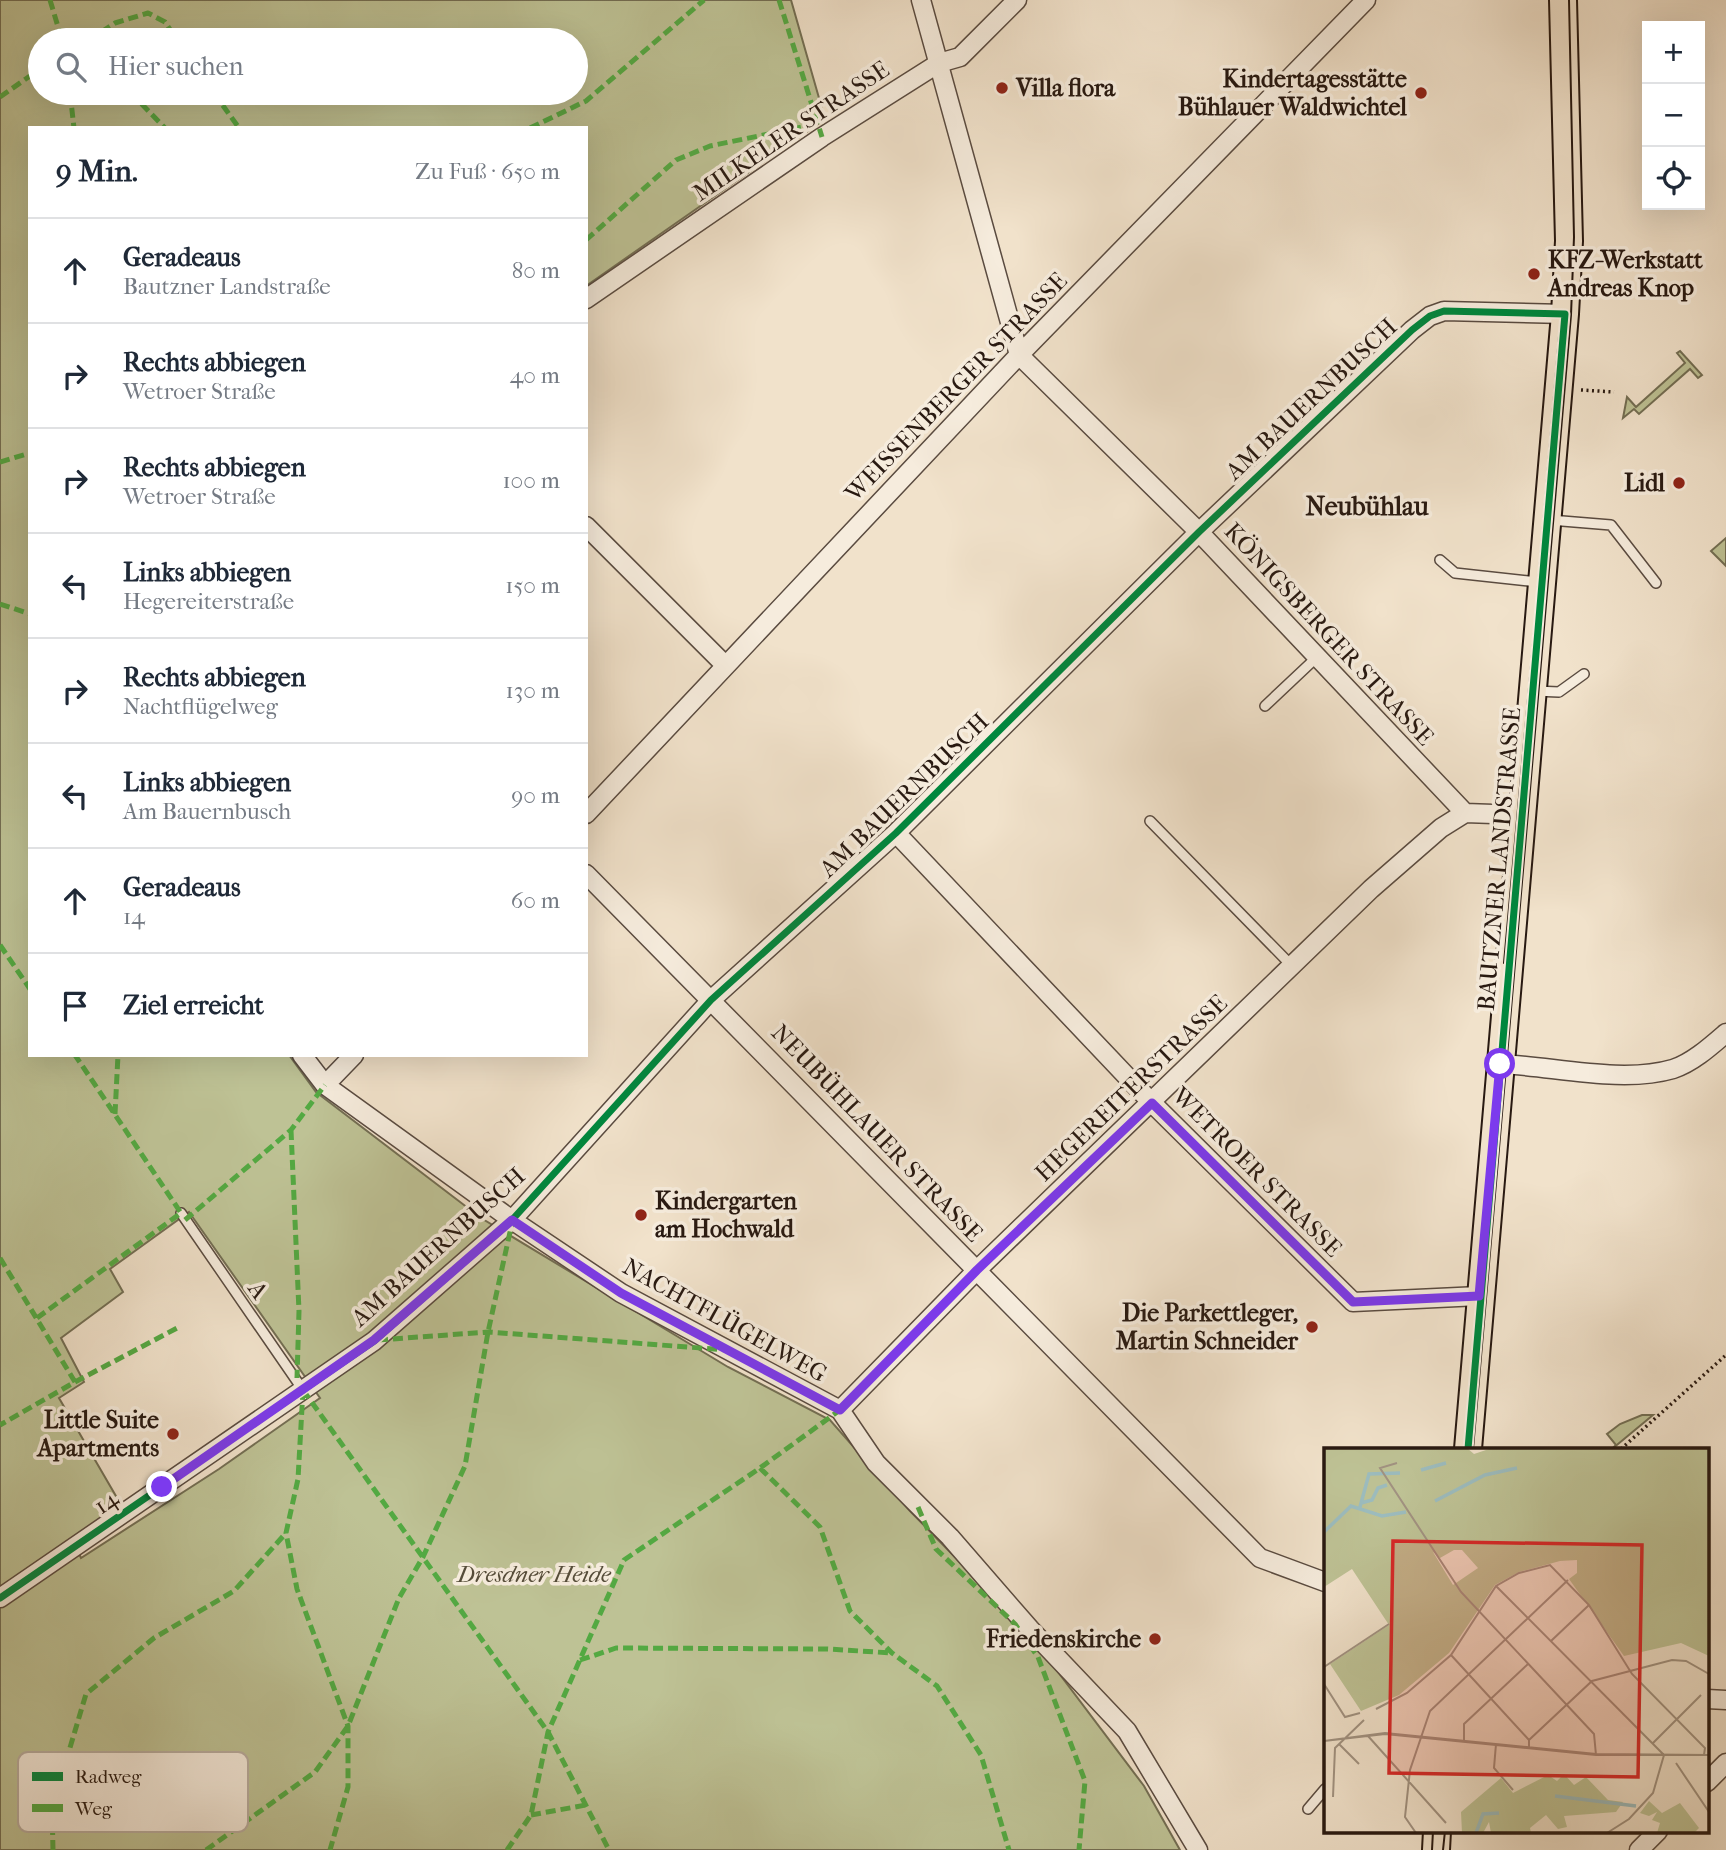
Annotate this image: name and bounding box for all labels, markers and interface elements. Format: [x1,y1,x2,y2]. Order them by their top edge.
map controls [1642,21,1705,210]
button: + [1642,21,1705,84]
search box [28,28,588,105]
icon: search [52,48,90,86]
text: Hier suchen [108,51,244,82]
street label: MILKELER STRASSE [688,55,894,207]
place label: Kindertagesstätte Bühlauer Waldwichtel [1178,65,1407,121]
place label: Villa flora [1015,74,1116,102]
marker: Villa flora [994,80,1010,96]
button: − [1642,84,1705,147]
marker: Kindertagesstätte Bühlauer Waldwichtel [1413,85,1429,101]
button: locate [1642,147,1705,210]
text: 9 Min. [56,154,138,189]
text: Zu Fuß · 650 m [415,158,560,185]
text: Geradeaus [123,242,241,273]
place label: KFZ-Werkstatt Andreas Knop [1546,246,1703,302]
icon: ahead [56,252,94,290]
text: 80 m [512,257,560,284]
marker: KFZ-Werkstatt Andreas Knop [1526,266,1542,282]
street label: WEISSENBERGER STRASSE [839,267,1073,508]
text: Bautzner Landstraße [123,273,331,300]
street label: AM BAUERNBUSCH [1219,312,1402,486]
text: Rechts abbiegen [123,347,306,378]
icon: right [56,357,94,395]
text: 40 m [510,362,560,389]
text: Wetroer Straße [123,378,276,405]
text: Rechts abbiegen [123,452,306,483]
icon: right [56,462,94,500]
text: 100 m [502,467,560,494]
place label: Lidl [1624,469,1665,497]
marker: Lidl [1671,475,1687,491]
text: Wetroer Straße [123,483,276,510]
district label: Neubühlau [1305,491,1429,522]
street label: KÖNIGSBERGER STRASSE [1219,516,1440,751]
text: Links abbiegen [123,557,291,588]
icon: left [56,567,94,605]
text: 150 m [505,572,560,599]
text: Hegereiterstraße [123,588,294,615]
text: Rechts abbiegen [123,662,306,693]
icon: right [56,672,94,710]
text: 130 m [506,677,560,704]
text: Nachtflügelweg [123,693,278,720]
street label: BAUTZNER LANDSTRASSE [1472,706,1526,1012]
street label: AM BAUERNBUSCH [813,707,994,883]
text: Links abbiegen [123,767,291,798]
icon: left [56,777,94,815]
text: 90 m [511,782,560,809]
text: Am Bauernbusch [123,798,291,825]
text: Geradeaus [123,872,241,903]
icon: ahead [56,882,94,920]
text: 60 m [511,887,560,914]
text: 14 [123,903,145,930]
icon: arrive [56,987,94,1025]
street label: HEGEREITERSTRASSE [1029,989,1233,1187]
text: Ziel erreicht [123,990,264,1021]
street label: NEUBÜHLAUER STRASSE [766,1018,989,1247]
route start [1484,1048,1515,1079]
street label: WETROER STRASSE [1166,1081,1347,1262]
street label: AM BAUERNBUSCH [345,1162,531,1333]
place label: Kindergarten am Hochwald [655,1187,798,1243]
marker: Kindergarten am Hochwald [633,1207,649,1223]
street label: NACHTFLÜGELWEG [618,1251,832,1388]
street label: A [241,1275,274,1305]
place label: Die Parkettleger, Martin Schneider [1116,1299,1299,1355]
marker: Die Parkettleger, Martin Schneider [1304,1319,1320,1335]
place label: Little Suite Apartments [36,1406,159,1462]
marker: Little Suite Apartments [165,1426,181,1442]
inset map [1324,1448,1708,1832]
route end [146,1471,177,1502]
street label: 14 [89,1484,124,1520]
park label: Dresdner Heide [455,1560,612,1588]
place label: Friedenskirche [985,1625,1141,1653]
marker: Friedenskirche [1147,1631,1163,1647]
legend [18,1752,248,1832]
text: Radweg [75,1766,142,1788]
text: Weg [74,1798,113,1820]

